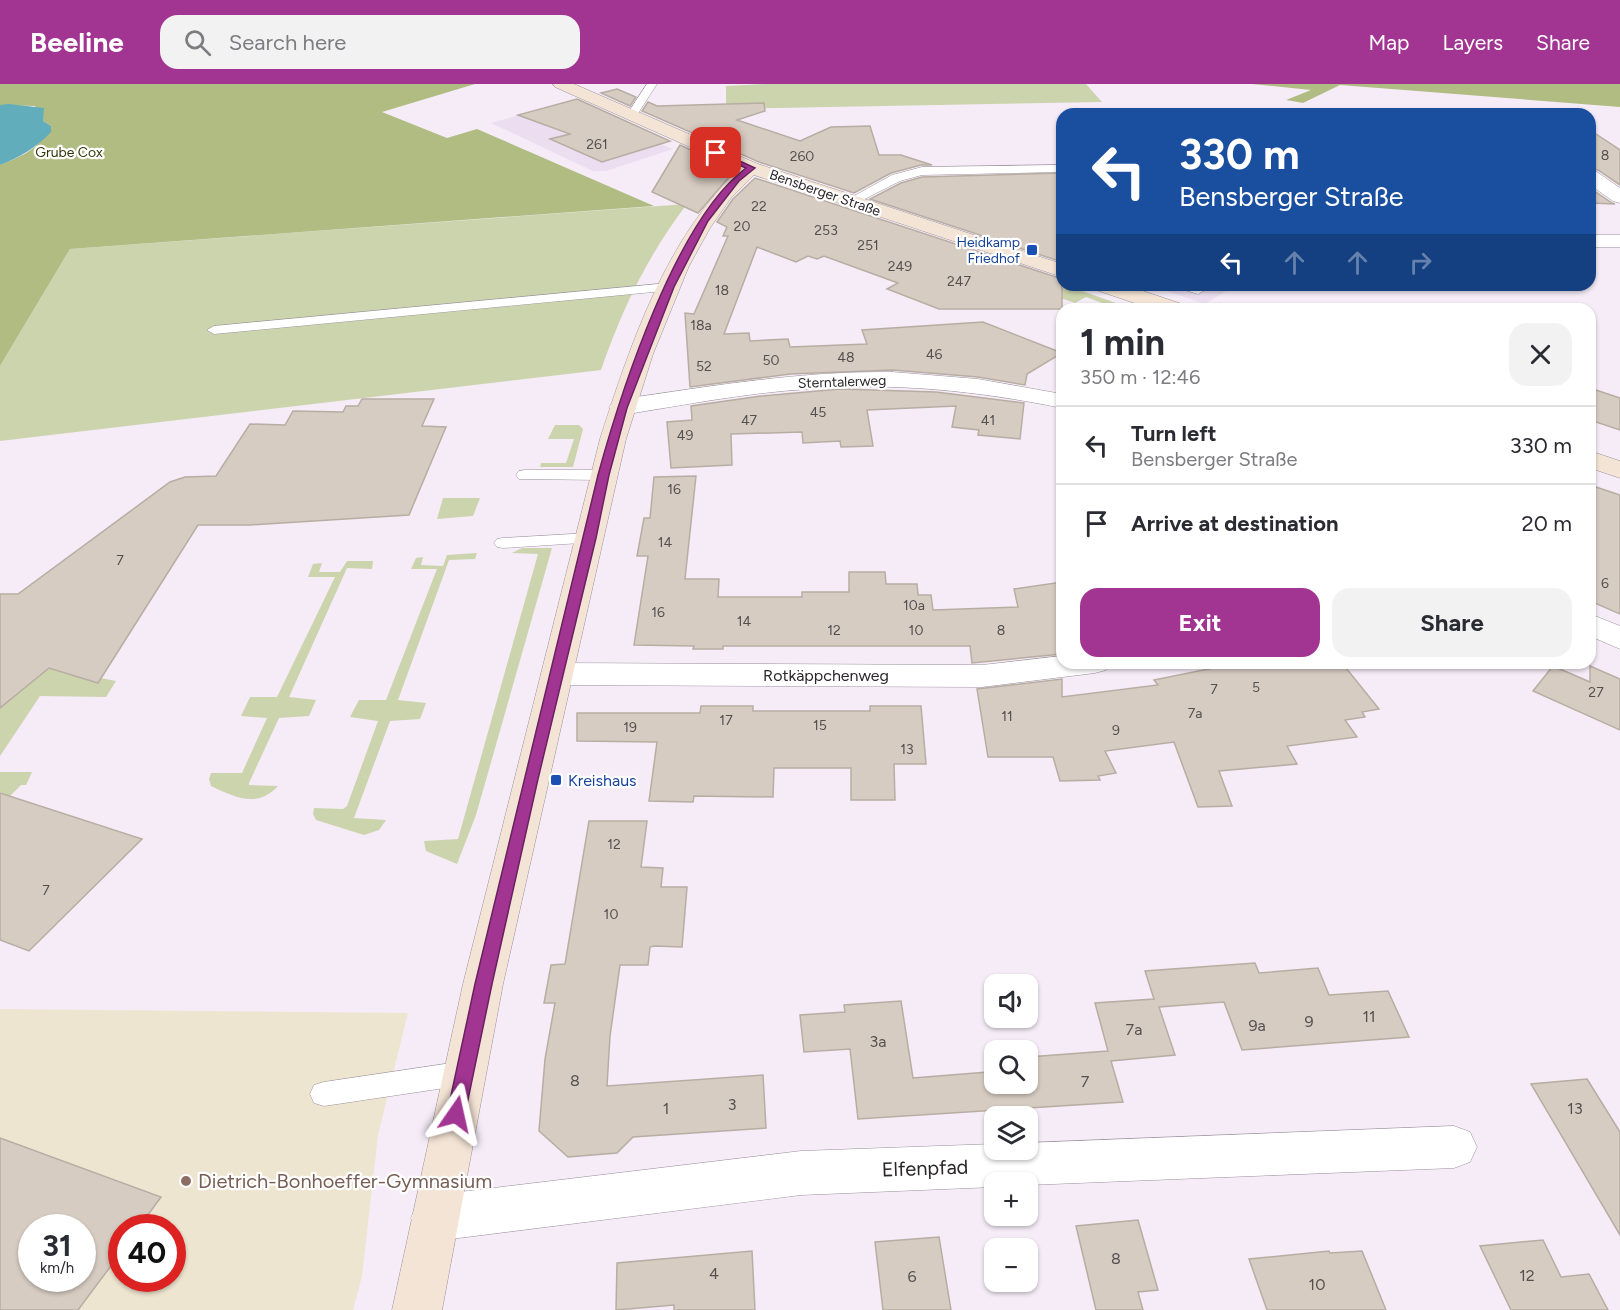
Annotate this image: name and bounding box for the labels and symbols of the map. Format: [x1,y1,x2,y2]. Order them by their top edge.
pin [690,127,741,178]
house number: 261 [586,136,608,153]
park label: Grube Cox [35,144,103,161]
house number: 8 [1601,147,1609,164]
house number: 260 [790,148,814,165]
street label: Bensberger Straße [767,166,883,220]
house number: 22 [751,198,767,215]
house number: 20 [734,218,750,235]
house number: 253 [814,222,838,239]
place label: Heidkamp Friedhof [956,234,1021,267]
house number: 251 [857,237,879,254]
marker: Heidkamp Friedhof [1025,243,1039,257]
house number: 249 [888,258,912,275]
house number: 247 [947,273,971,290]
house number: 18 [715,282,729,299]
house number: 18a [690,317,712,334]
house number: 46 [926,346,942,363]
house number: 48 [837,349,855,366]
house number: 50 [762,352,780,369]
house number: 52 [696,358,712,375]
street label: Sterntalerweg [797,372,887,392]
house number: 45 [810,404,826,421]
house number: 47 [741,412,758,429]
house number: 41 [981,412,995,429]
house number: 49 [677,427,693,444]
house number: 16 [667,481,681,498]
house number: 14 [658,534,673,551]
house number: 7 [116,552,124,569]
house number: 6 [1601,575,1609,592]
house number: 10a [903,597,925,614]
house number: 16 [651,604,665,621]
house number: 14 [737,613,752,630]
house number: 12 [827,622,841,639]
house number: 10 [909,622,923,639]
house number: 8 [997,622,1005,639]
street label: Rotkäppchenweg [763,666,889,685]
house number: 5 [1252,679,1260,696]
house number: 7 [1210,681,1218,698]
house number: 27 [1588,684,1604,701]
house number: 7a [1188,705,1202,722]
house number: 11 [1001,708,1013,725]
house number: 17 [719,712,733,729]
house number: 15 [813,717,827,734]
house number: 19 [623,719,637,736]
house number: 9 [1112,722,1120,739]
house number: 13 [900,741,914,758]
place label: Kreishaus [568,771,637,790]
marker: Kreishaus [549,773,563,787]
house number: 12 [607,836,621,853]
house number: 7 [42,882,50,899]
house number: 10 [604,906,618,923]
house number: 11 [1362,1007,1376,1026]
house number: 9 [1304,1012,1314,1031]
house number: 9a [1248,1016,1266,1035]
house number: 7a [1126,1020,1142,1039]
house number: 3a [870,1032,886,1051]
house number: 8 [570,1071,580,1090]
house number: 7 [1081,1072,1090,1091]
position arrow [424,1082,488,1146]
house number: 3 [728,1095,736,1114]
house number: 1 [663,1099,669,1118]
house number: 13 [1567,1099,1583,1118]
street label: Elfenpfad [881,1154,969,1182]
place label: Dietrich-Bonhoeffer-Gymnasium [198,1169,492,1193]
marker: Dietrich-Bonhoeffer-Gymnasium [179,1174,193,1188]
speed limit sign: 40 [108,1214,186,1292]
house number: 8 [1111,1249,1121,1268]
house number: 4 [709,1264,719,1283]
house number: 12 [1519,1266,1535,1285]
house number: 6 [907,1267,917,1286]
house number: 10 [1309,1275,1325,1294]

